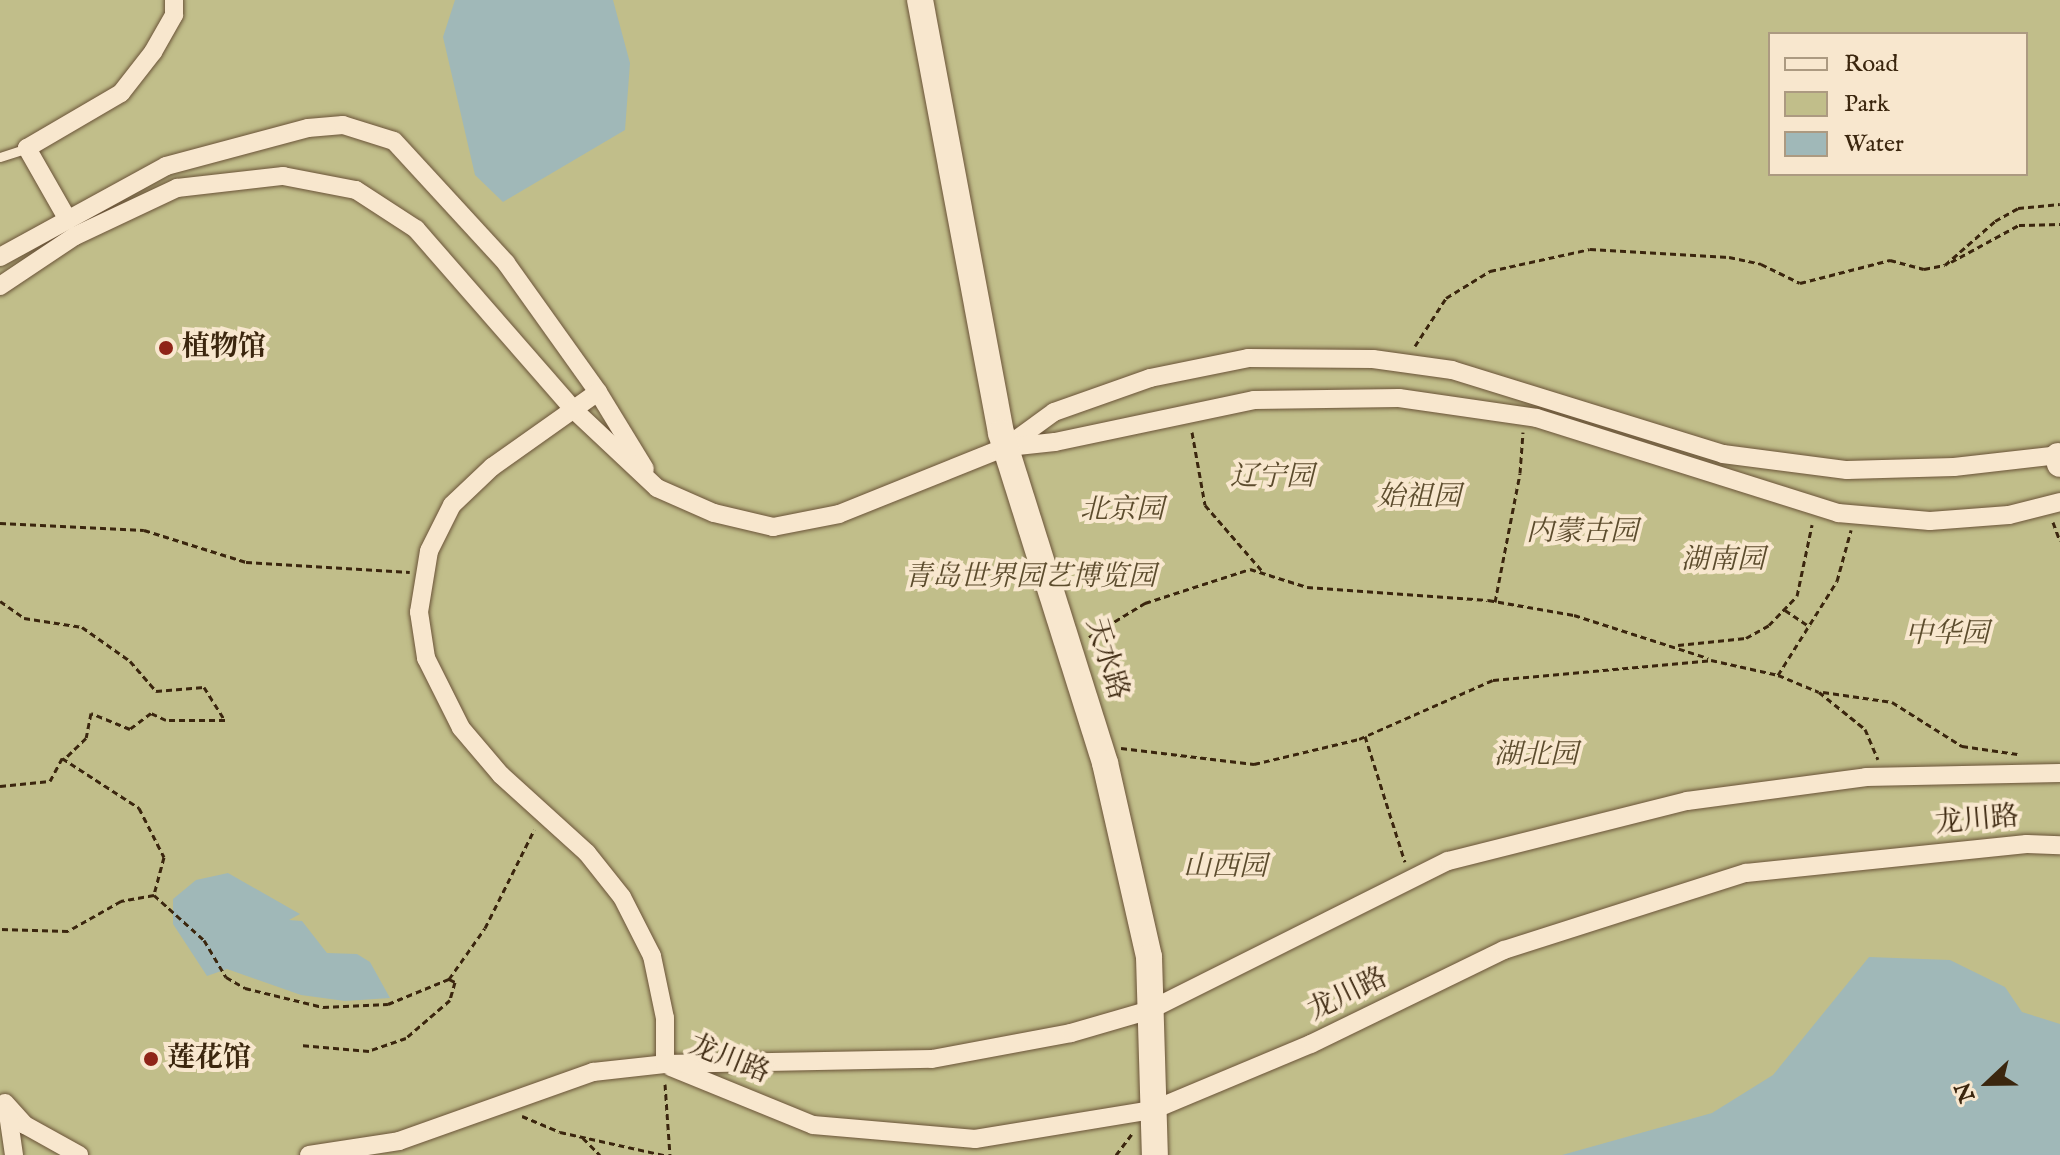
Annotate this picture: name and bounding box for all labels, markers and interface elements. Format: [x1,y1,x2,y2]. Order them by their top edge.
legend [1768,32,2028,176]
text: Road [1844,49,1898,80]
text: Park [1844,89,1890,120]
text: Water [1844,129,1904,160]
place label: 植物馆 [182,331,266,365]
marker: 植物馆 [157,339,175,357]
park label: 辽宁园 [1230,461,1314,495]
park label: 始祖园 [1377,481,1461,515]
park label: 北京园 [1080,494,1164,528]
park label: 内蒙古园 [1526,516,1638,550]
park label: 湖南园 [1681,544,1765,578]
park label: 青岛世界园艺博览园 [904,561,1156,595]
street label: 天水路 [1078,614,1134,704]
park label: 中华园 [1905,618,1989,652]
park label: 湖北园 [1494,739,1578,773]
street label: 龙川路 [1934,801,2020,841]
park label: 山西园 [1183,851,1267,885]
street label: 龙川路 [1303,961,1393,1029]
street label: 龙川路 [684,1029,774,1091]
place label: 莲花馆 [167,1042,251,1076]
north arrow [1948,1043,2028,1123]
marker: 莲花馆 [142,1050,160,1068]
text: N [1949,1078,1982,1106]

